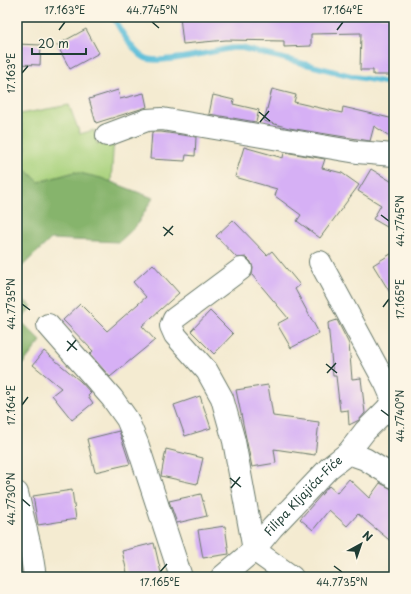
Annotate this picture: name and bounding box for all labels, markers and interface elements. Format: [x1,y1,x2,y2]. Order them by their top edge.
text: 17.163°E [45,2,85,17]
text: 44.7745°N [126,2,178,17]
text: 17.164°E [323,2,363,17]
scale bar [32,30,86,56]
text: 20 m [38,34,69,52]
text: 17.163°E [3,53,18,93]
text: 44.7745°N [392,195,407,247]
text: 44.7735°N [3,278,18,330]
text: 17.165°E [392,279,407,319]
text: 17.164°E [3,385,18,425]
text: 44.7740°N [392,389,407,442]
street label: Filipa Kljajića-Fiće [259,451,346,539]
text: 44.7730°N [3,472,18,525]
north arrow [341,524,381,564]
text: N [359,527,377,545]
text: 17.165°E [140,574,180,589]
text: 44.7735°N [316,574,368,589]

